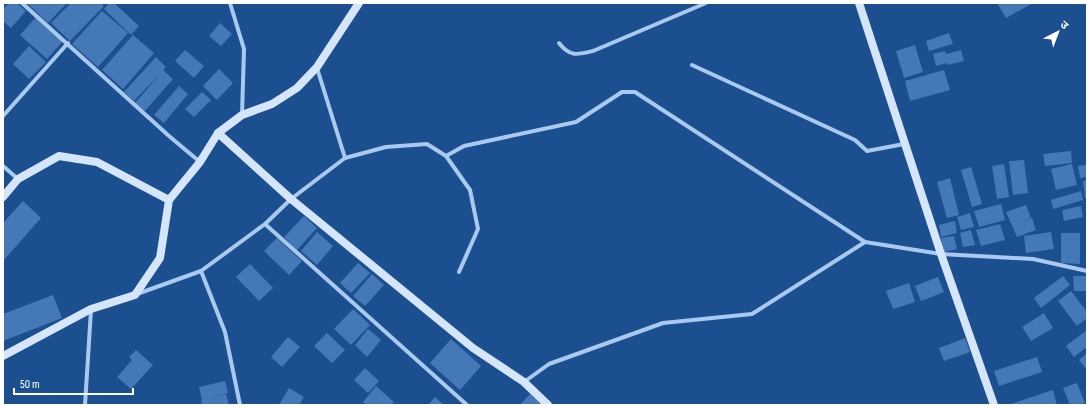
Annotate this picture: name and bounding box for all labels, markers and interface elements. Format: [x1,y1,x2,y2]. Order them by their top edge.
north arrow [1038,12,1078,52]
text: उ [1058,18,1072,32]
scale bar [14,370,133,396]
text: 50 m [20,377,40,392]

